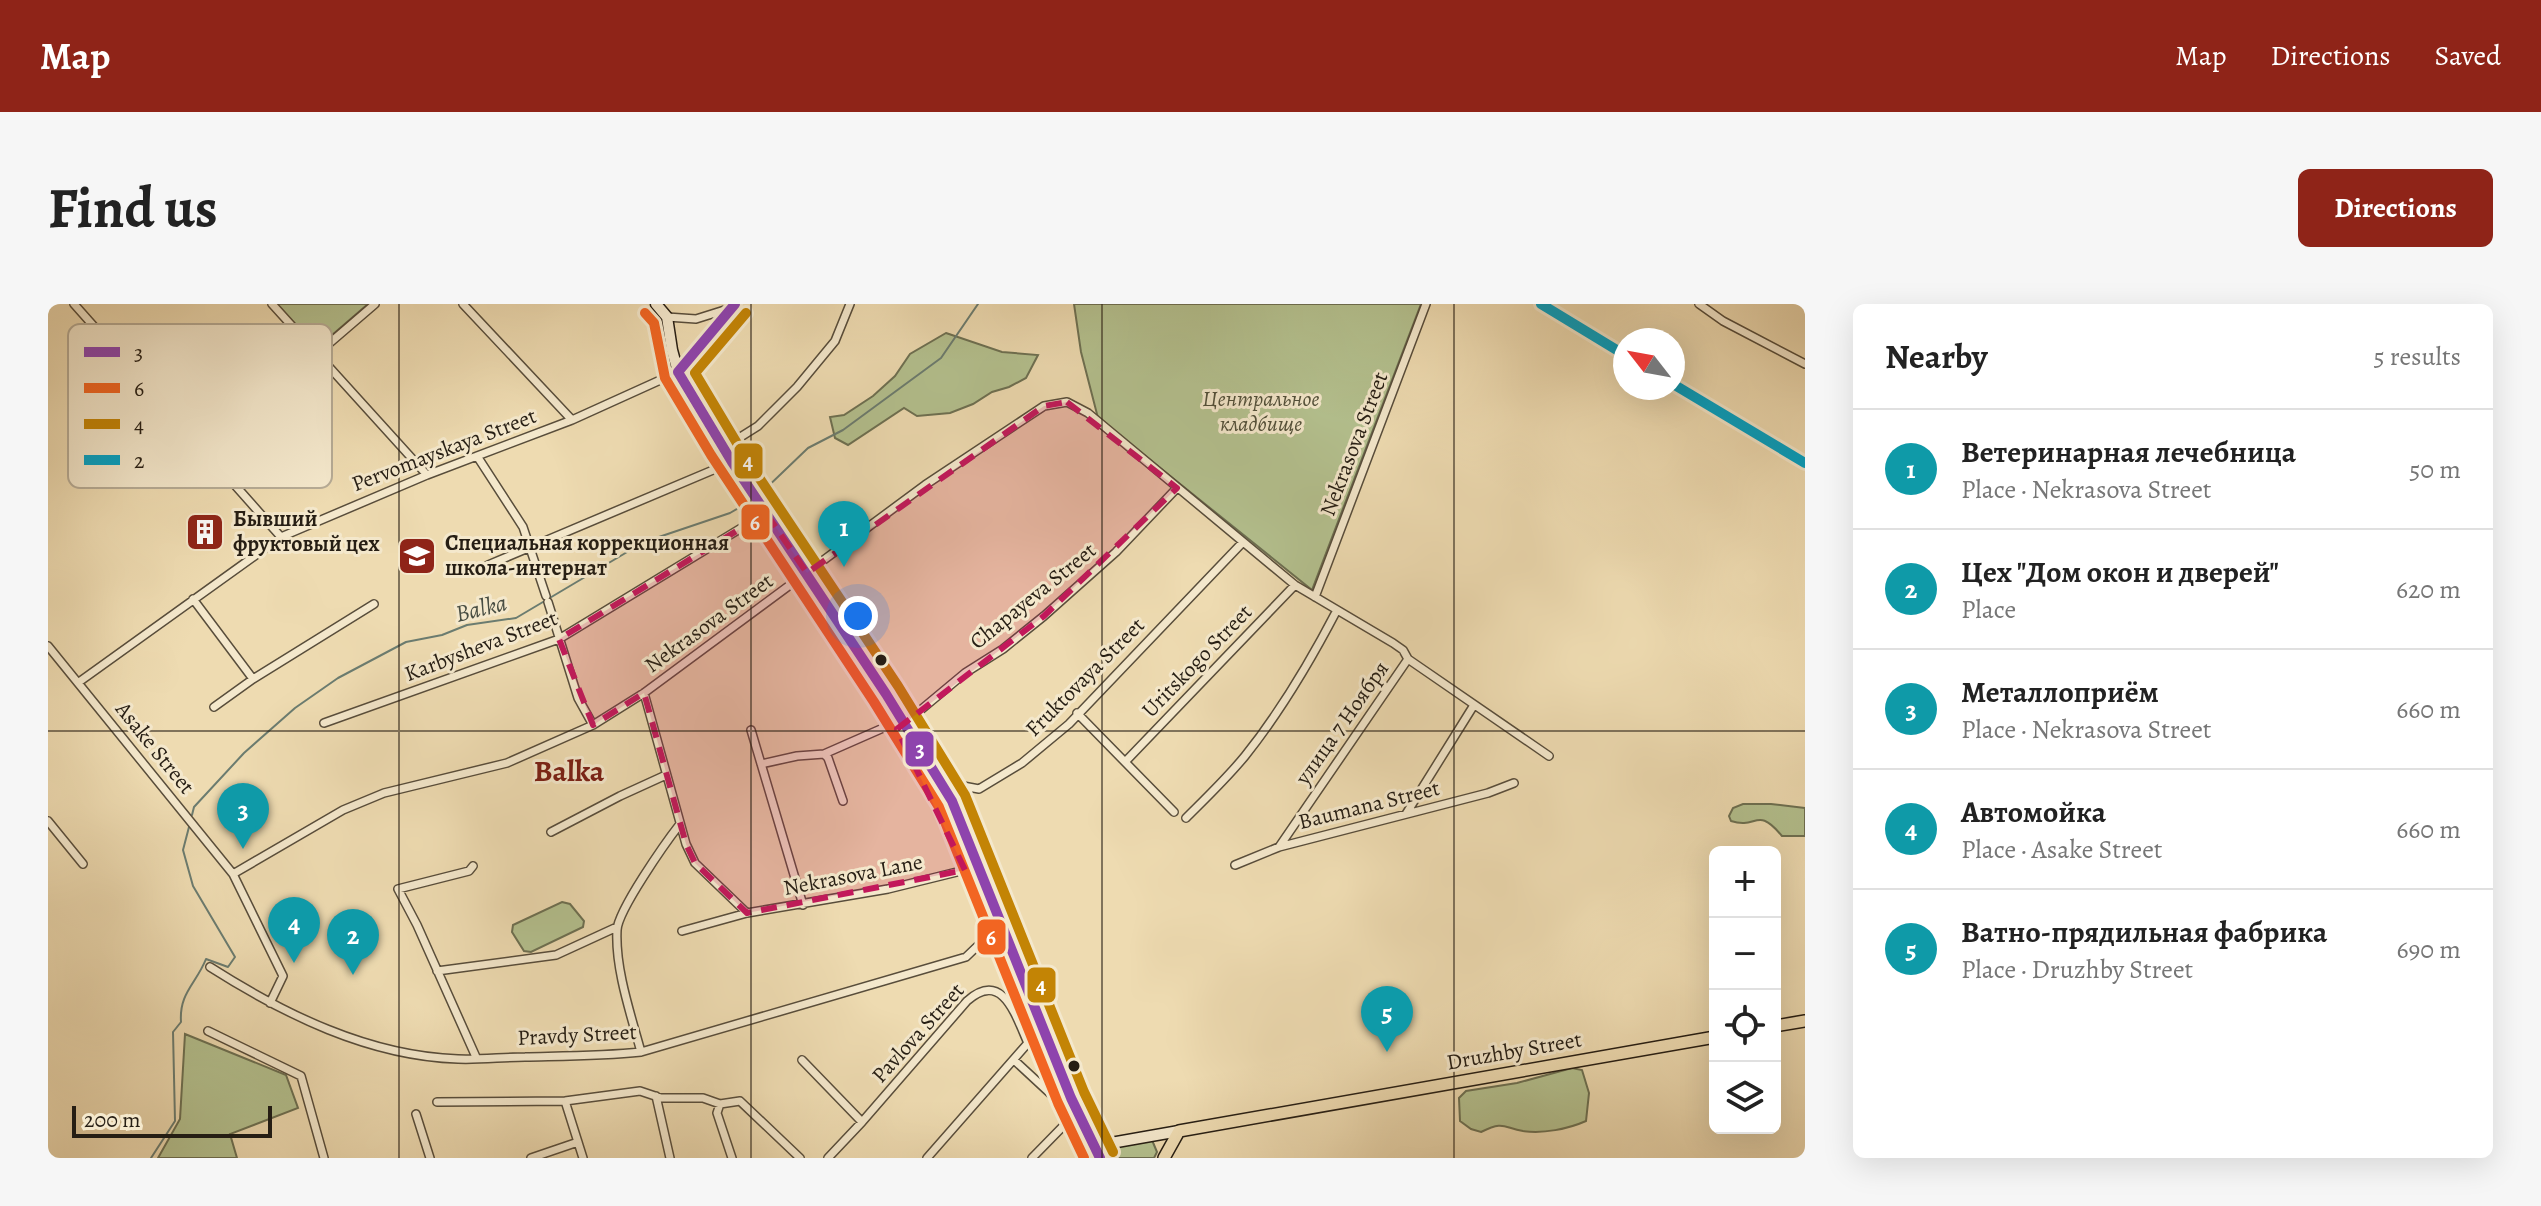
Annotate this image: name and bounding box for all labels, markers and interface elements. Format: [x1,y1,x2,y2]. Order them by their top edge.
text: Map [40,30,110,82]
text: Map [2175,37,2226,75]
text: Directions [2270,37,2391,75]
text: Saved [2435,37,2501,75]
button: Directions [2298,169,2493,247]
text: Find us [48,170,218,246]
legend [68,324,332,488]
north arrow [1613,328,1685,400]
text: Nearby [1885,333,1988,380]
text: 3 [134,338,143,368]
text: 5 results [2373,339,2461,374]
street label: Nekrasova Street [1313,368,1395,520]
text: 6 [134,374,144,404]
park label: Центральное кладбище [1203,384,1319,439]
street label: Pervomayskaya Street [347,401,541,499]
text: 4 [134,410,144,440]
text: Ветеринарная лечебница [1961,432,2296,472]
line badge: 4 [733,442,764,480]
text: 2 [134,446,144,476]
text: 4 [743,447,753,477]
text: 1 [1906,452,1916,487]
text: 50 m [2409,452,2461,487]
text: Place · Nekrasova Street [1961,472,2211,507]
pin: 1 [818,501,870,567]
line badge: 6 [740,503,771,541]
place label: Бывший фруктовый цех [233,504,380,559]
text: 6 [750,508,760,538]
building icon: Бывший фруктовый цех [184,511,226,553]
place label: Специальная коррекционная школа-интернат [445,528,729,583]
school or university icon: Специальная коррекционная школа-интернат [396,535,438,577]
street label: Chapayeva Street [963,536,1103,656]
text: Цех "Дом окон и дверей" [1961,552,2279,592]
street label: Nekrasova Street [639,566,779,680]
text: 2 [1905,572,1917,607]
text: 620 m [2396,572,2461,607]
water label: Balka [452,586,510,630]
text: Place [1961,592,2016,627]
your location [838,596,878,636]
street label: Uritskogo Street [1135,598,1259,724]
street label: Karbysheva Street [400,603,562,689]
street label: Fruktovaya Street [1019,611,1151,743]
unlabelled marker [873,652,889,668]
street label: улица 7 Ноября [1288,655,1396,792]
text: Металлоприём [1961,672,2159,712]
text: 3 [1905,692,1917,727]
text: 660 m [2396,692,2461,727]
street label: Asake Street [108,695,202,800]
text: Place · Nekrasova Street [1961,712,2211,747]
line badge: 3 [904,730,935,768]
text: 3 [915,735,925,765]
district label: Balka [534,751,605,791]
street label: Baumana Street [1295,773,1443,837]
pin: 3 [217,783,269,849]
text: Автомойка [1961,792,2106,832]
text: 4 [1905,812,1917,847]
text: 660 m [2396,812,2461,847]
text: Place · Asake Street [1961,832,2162,867]
map controls [1709,846,1781,1134]
button: + [1709,846,1781,918]
street label: Nekrasova Lane [781,847,925,903]
pin: 4 [268,897,320,963]
pin: 2 [327,909,379,975]
text: Ватно-прядильная фабрика [1961,912,2327,952]
line badge: 6 [976,918,1007,956]
button: − [1709,918,1781,990]
text: 6 [986,923,996,953]
text: 5 [1905,932,1917,967]
text: 690 m [2397,932,2461,967]
text: Place · Druzhby Street [1961,952,2193,987]
line badge: 4 [1026,966,1057,1004]
text: 4 [1036,971,1046,1001]
street label: Pavlova Street [865,976,971,1090]
pin: 5 [1361,986,1413,1052]
button: locate [1709,990,1781,1062]
street label: Pravdy Street [517,1017,637,1053]
street label: Druzhby Street [1444,1024,1584,1078]
unlabelled marker [1066,1058,1082,1074]
button: layers [1709,1062,1781,1134]
scale bar [72,1102,272,1138]
text: 200 m [84,1105,141,1135]

